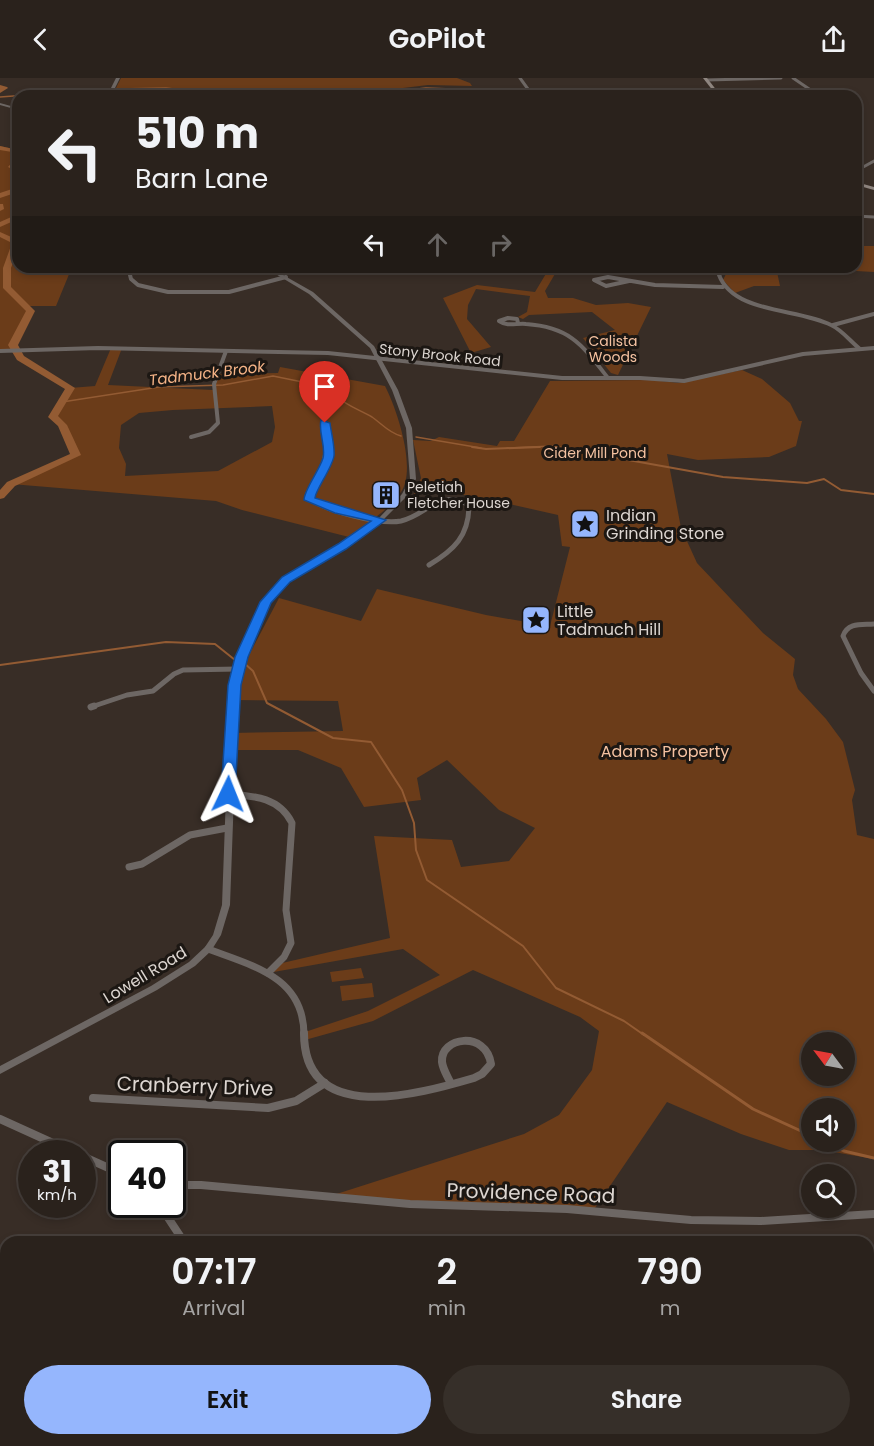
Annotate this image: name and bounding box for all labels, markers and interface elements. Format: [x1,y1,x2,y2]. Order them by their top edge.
text: GoPilot [388,20,486,57]
icon: back [24,23,57,56]
icon: share [817,23,850,56]
text: 510 m [135,104,259,163]
icon: left [36,114,114,192]
text: Barn Lane [135,160,268,197]
icon: left [358,228,391,261]
icon: ahead [421,228,454,261]
icon: right [484,228,517,261]
park label: Calista Woods [588,331,638,367]
street label: Stony Brook Road [378,339,502,371]
water label: Tadmuck Brook [148,355,267,391]
pin [299,361,350,423]
icon: arrive [308,370,341,403]
park label: Cider Mill Pond [544,443,646,463]
place label: Peletiah Fletcher House [407,477,510,513]
building icon: Peletiah Fletcher House [370,479,402,511]
place label: Indian Grinding Stone [606,504,724,545]
place icon: Indian Grinding Stone [569,508,601,540]
place label: Little Tadmuch Hill [557,600,661,641]
place icon: Little Tadmuch Hill [520,604,552,636]
park label: Adams Property [601,740,729,763]
position arrow [196,762,260,826]
street label: Lowell Road [99,941,191,1009]
north arrow [801,1032,855,1086]
map controls [801,1032,855,1218]
street label: Cranberry Drive [116,1069,274,1103]
button: sound [801,1098,855,1152]
speed limit sign: 40 [108,1140,186,1218]
text: 31 [42,1150,72,1193]
button: search [801,1164,855,1218]
street label: Providence Road [446,1176,616,1210]
text: km/h [37,1184,77,1205]
text: 07:17 [171,1246,256,1297]
text: 2 [436,1246,457,1297]
text: 790 [637,1246,703,1297]
text: Arrival [182,1294,245,1322]
text: min [428,1294,466,1322]
text: m [660,1294,680,1322]
button: Exit [24,1365,431,1434]
button: Share [443,1365,850,1434]

